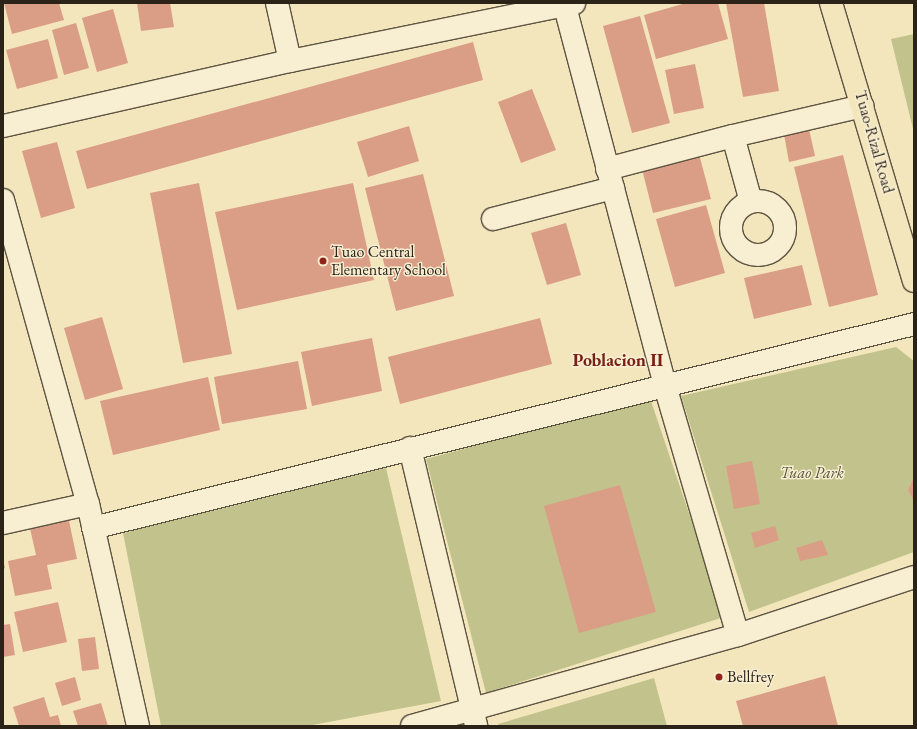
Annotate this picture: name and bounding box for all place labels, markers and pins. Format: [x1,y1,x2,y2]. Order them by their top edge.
place label: Tuao Central Elementary School [331,242,446,280]
marker: Tuao Central Elementary School [318,256,328,266]
place label: Bellfrey [727,667,774,687]
marker: Bellfrey [714,672,724,682]

